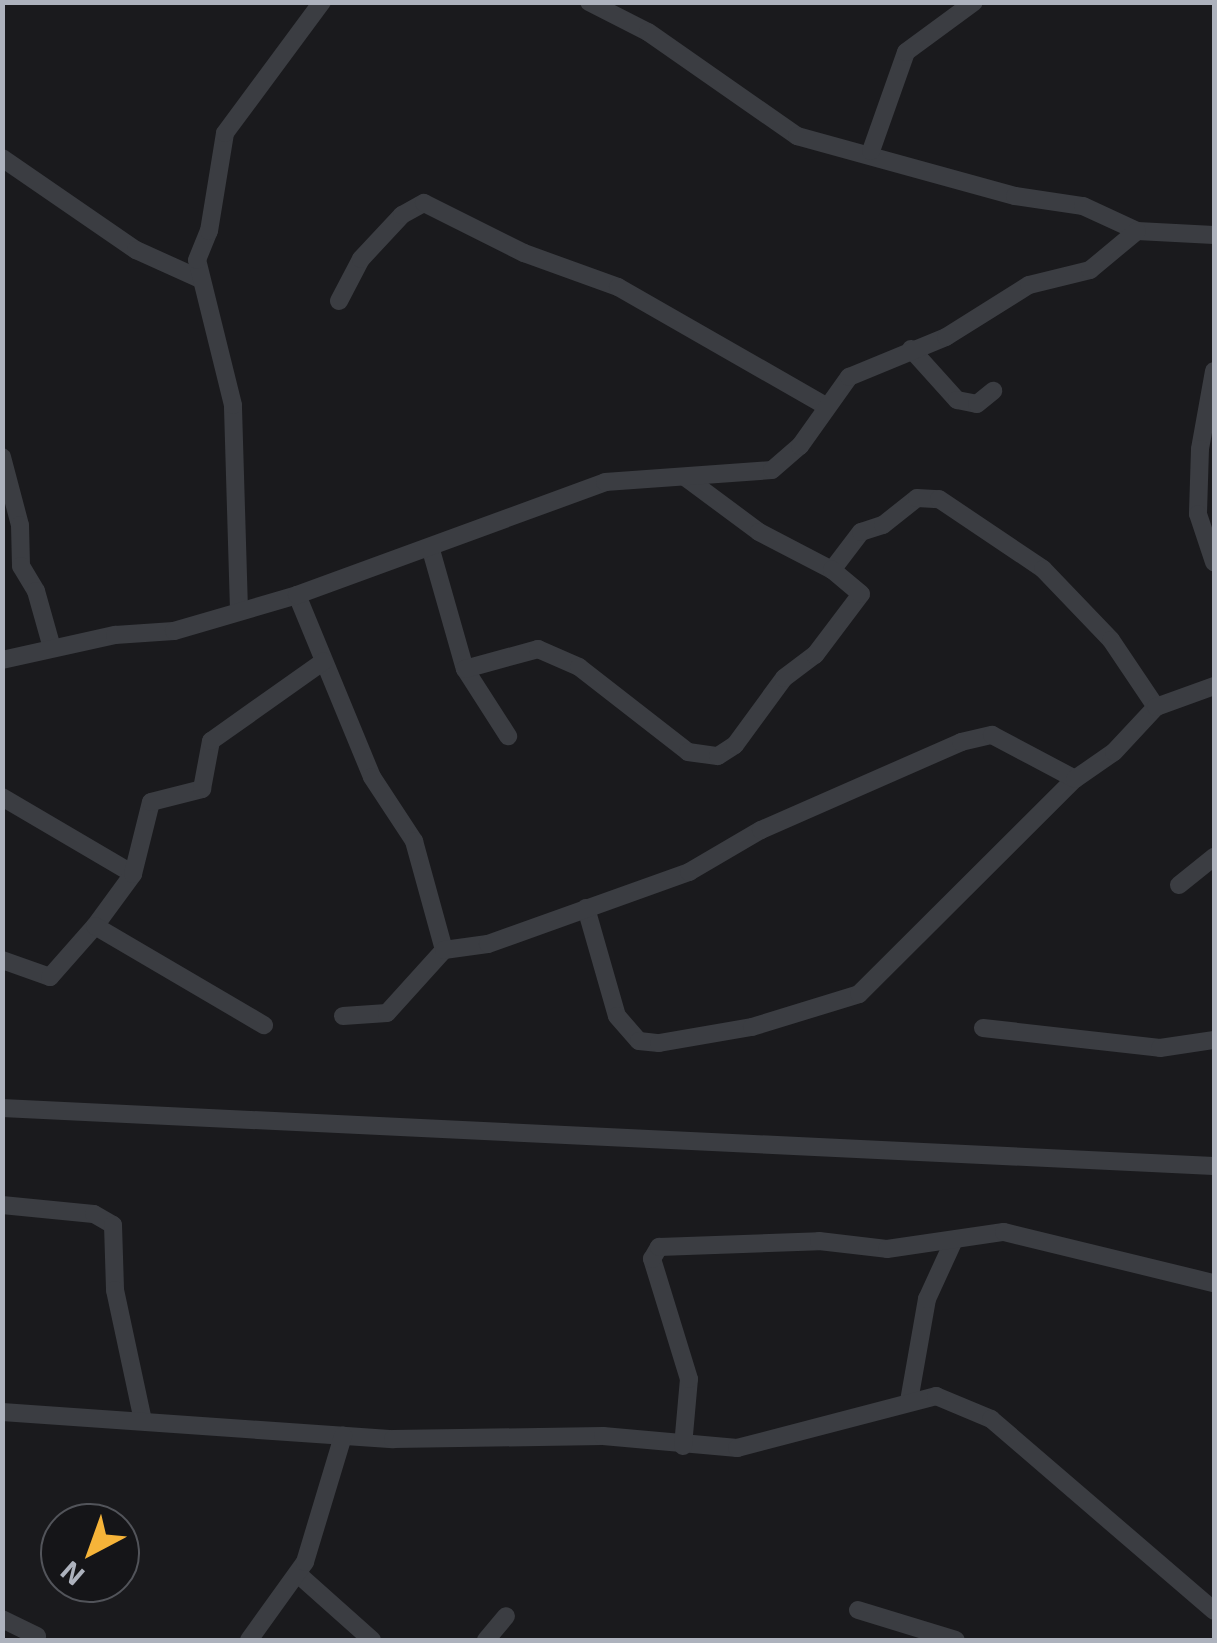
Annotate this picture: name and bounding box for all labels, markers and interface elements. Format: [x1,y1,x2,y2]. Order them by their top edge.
north arrow [40,1503,140,1603]
text: N [53,1555,90,1594]

